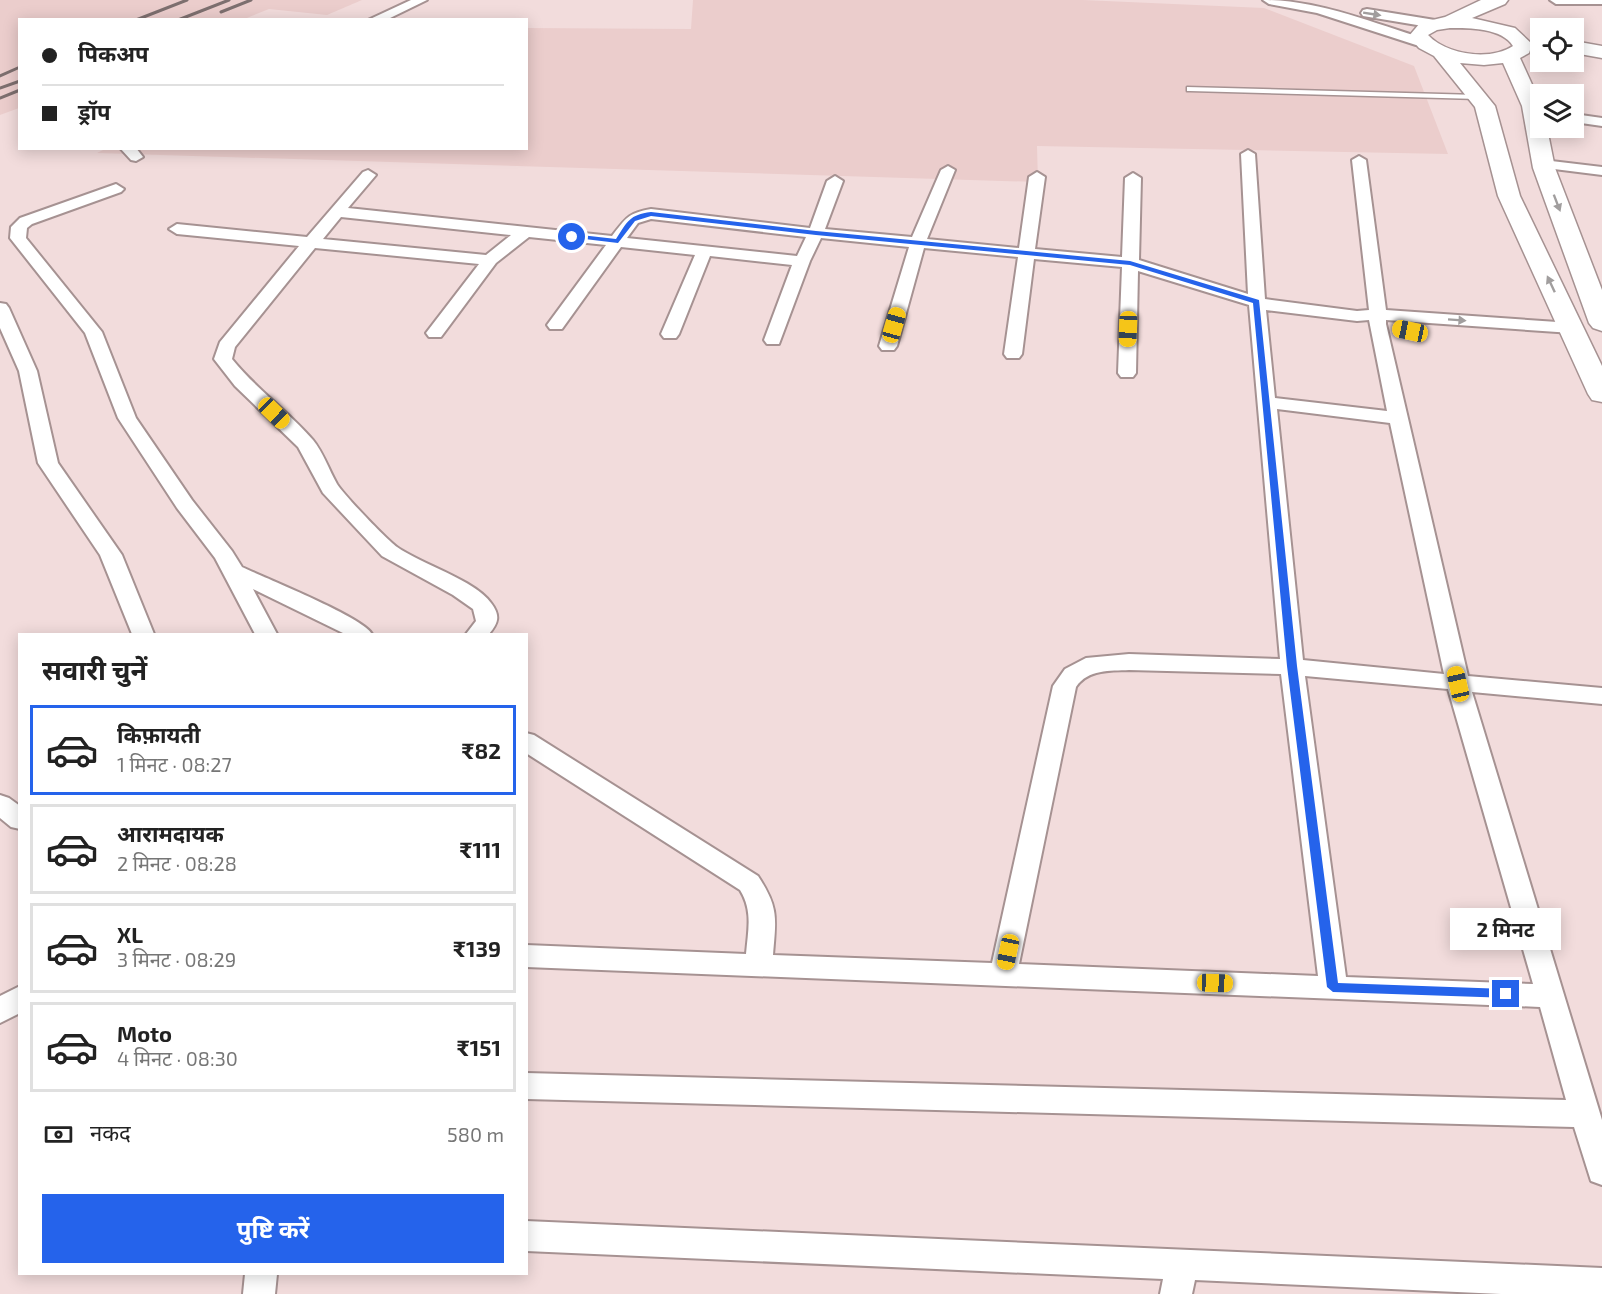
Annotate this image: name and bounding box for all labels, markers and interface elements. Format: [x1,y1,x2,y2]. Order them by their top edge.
one-way arrow [1363,9,1382,18]
map controls [1530,18,1584,138]
button: locate [1530,18,1584,72]
text: पिकअप [78,40,149,66]
button: layers [1530,84,1584,138]
text: ड्रॉप [78,98,111,124]
one-way arrow [1553,194,1562,212]
route start [558,223,585,250]
one-way arrow [1546,275,1555,292]
car [880,305,908,345]
car [1118,311,1138,347]
one-way arrow [1448,315,1467,325]
car [1391,318,1429,344]
car [255,394,293,432]
text: सवारी चुनें [42,653,147,685]
car [1445,664,1471,704]
text: किफ़ायती [117,721,201,747]
icon: car [45,723,99,777]
text: ₹82 [462,737,501,763]
text: 1 मिनट · 08:27 [117,752,232,776]
text: आरामदायक [117,820,224,846]
icon: car [45,822,99,876]
text: ₹111 [459,836,501,862]
text: 2 मिनट · 08:28 [117,851,237,875]
callout: 2 मिनट [1450,907,1562,949]
text: 2 मिनट [1477,917,1534,941]
icon: car [45,921,99,975]
text: XL [117,921,143,947]
car [995,933,1021,971]
text: ₹139 [453,935,501,961]
text: 3 मिनट · 08:29 [117,947,236,971]
car [1197,973,1233,993]
route end [1492,980,1519,1007]
icon: car [45,1020,99,1074]
text: Moto [117,1020,172,1046]
text: ₹151 [457,1034,501,1060]
text: 4 मिनट · 08:30 [117,1046,238,1070]
icon: cash [42,1118,75,1151]
text: नकद [90,1119,131,1145]
text: 580 m [447,1122,504,1146]
button: पुष्टि करें [42,1194,504,1263]

